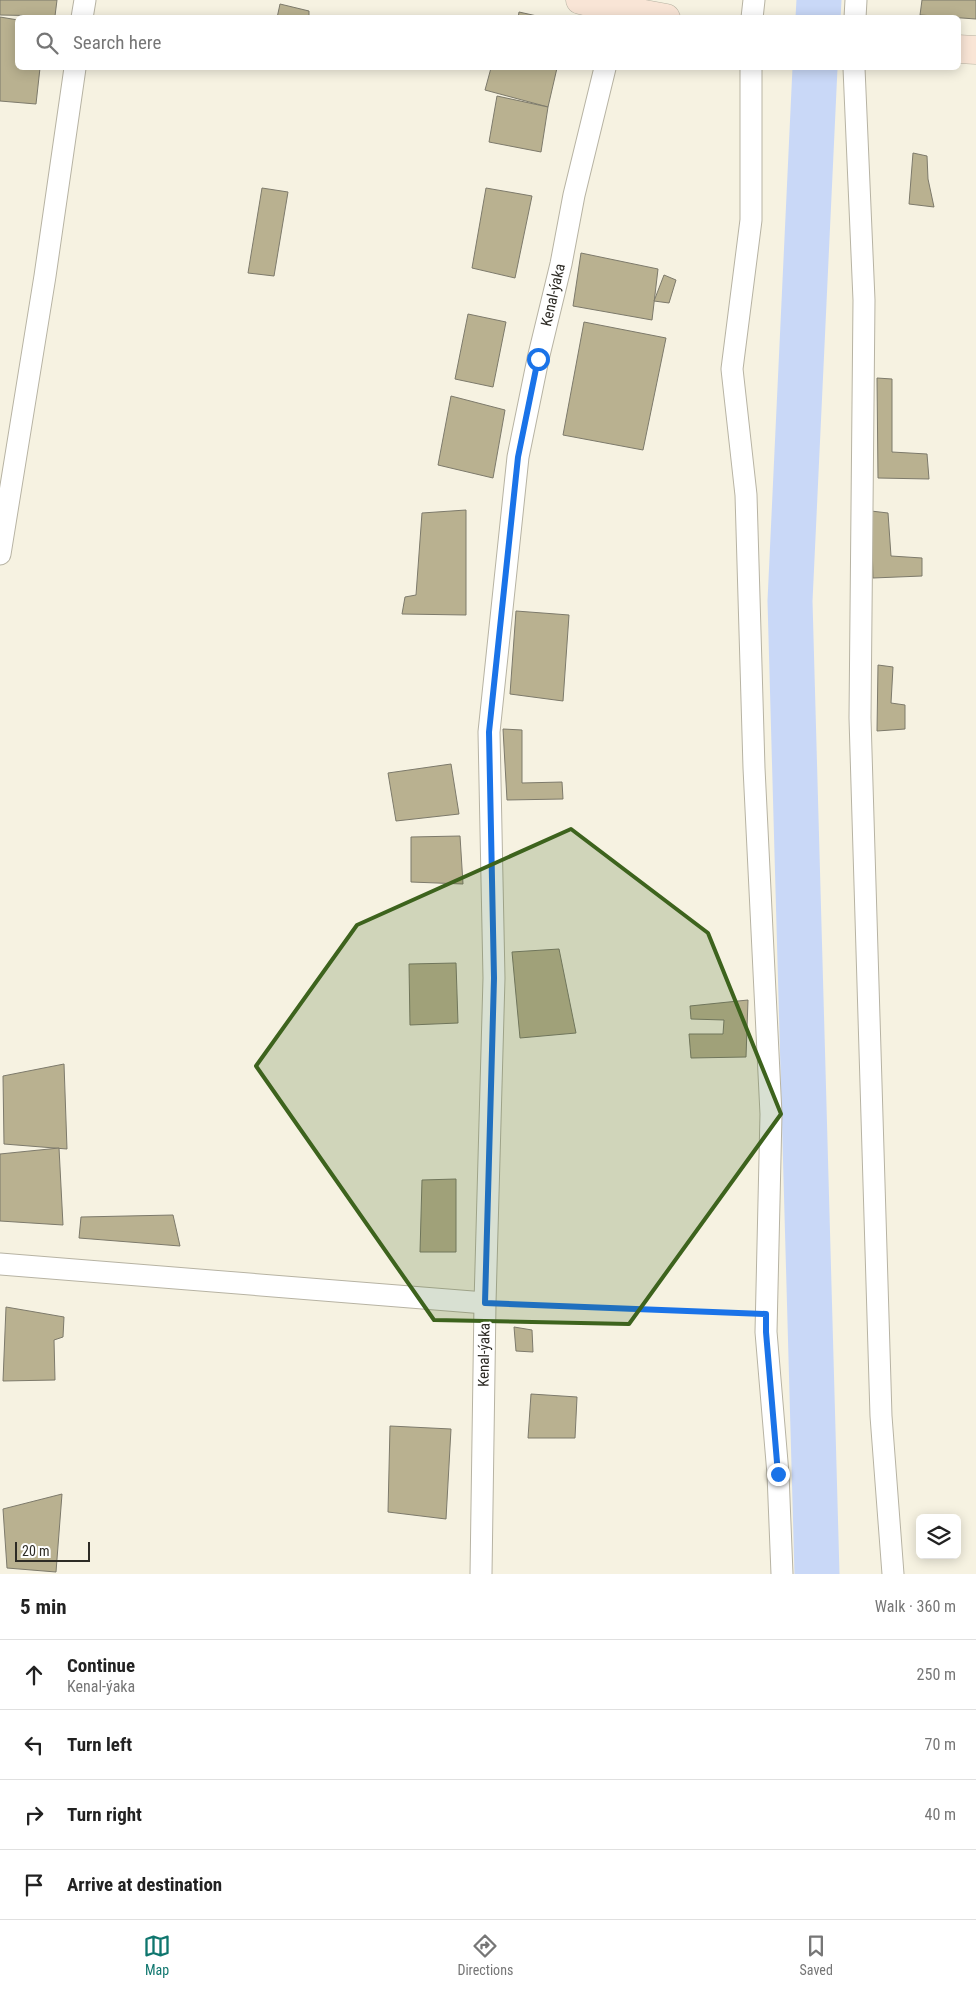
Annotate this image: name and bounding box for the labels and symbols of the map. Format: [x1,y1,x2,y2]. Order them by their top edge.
street label: Kenal-ýaka [537,262,569,328]
route start [527,348,550,371]
street label: Kenal-ýaka [474,1323,494,1387]
route end [767,1463,790,1486]
scale bar [15,1539,90,1562]

